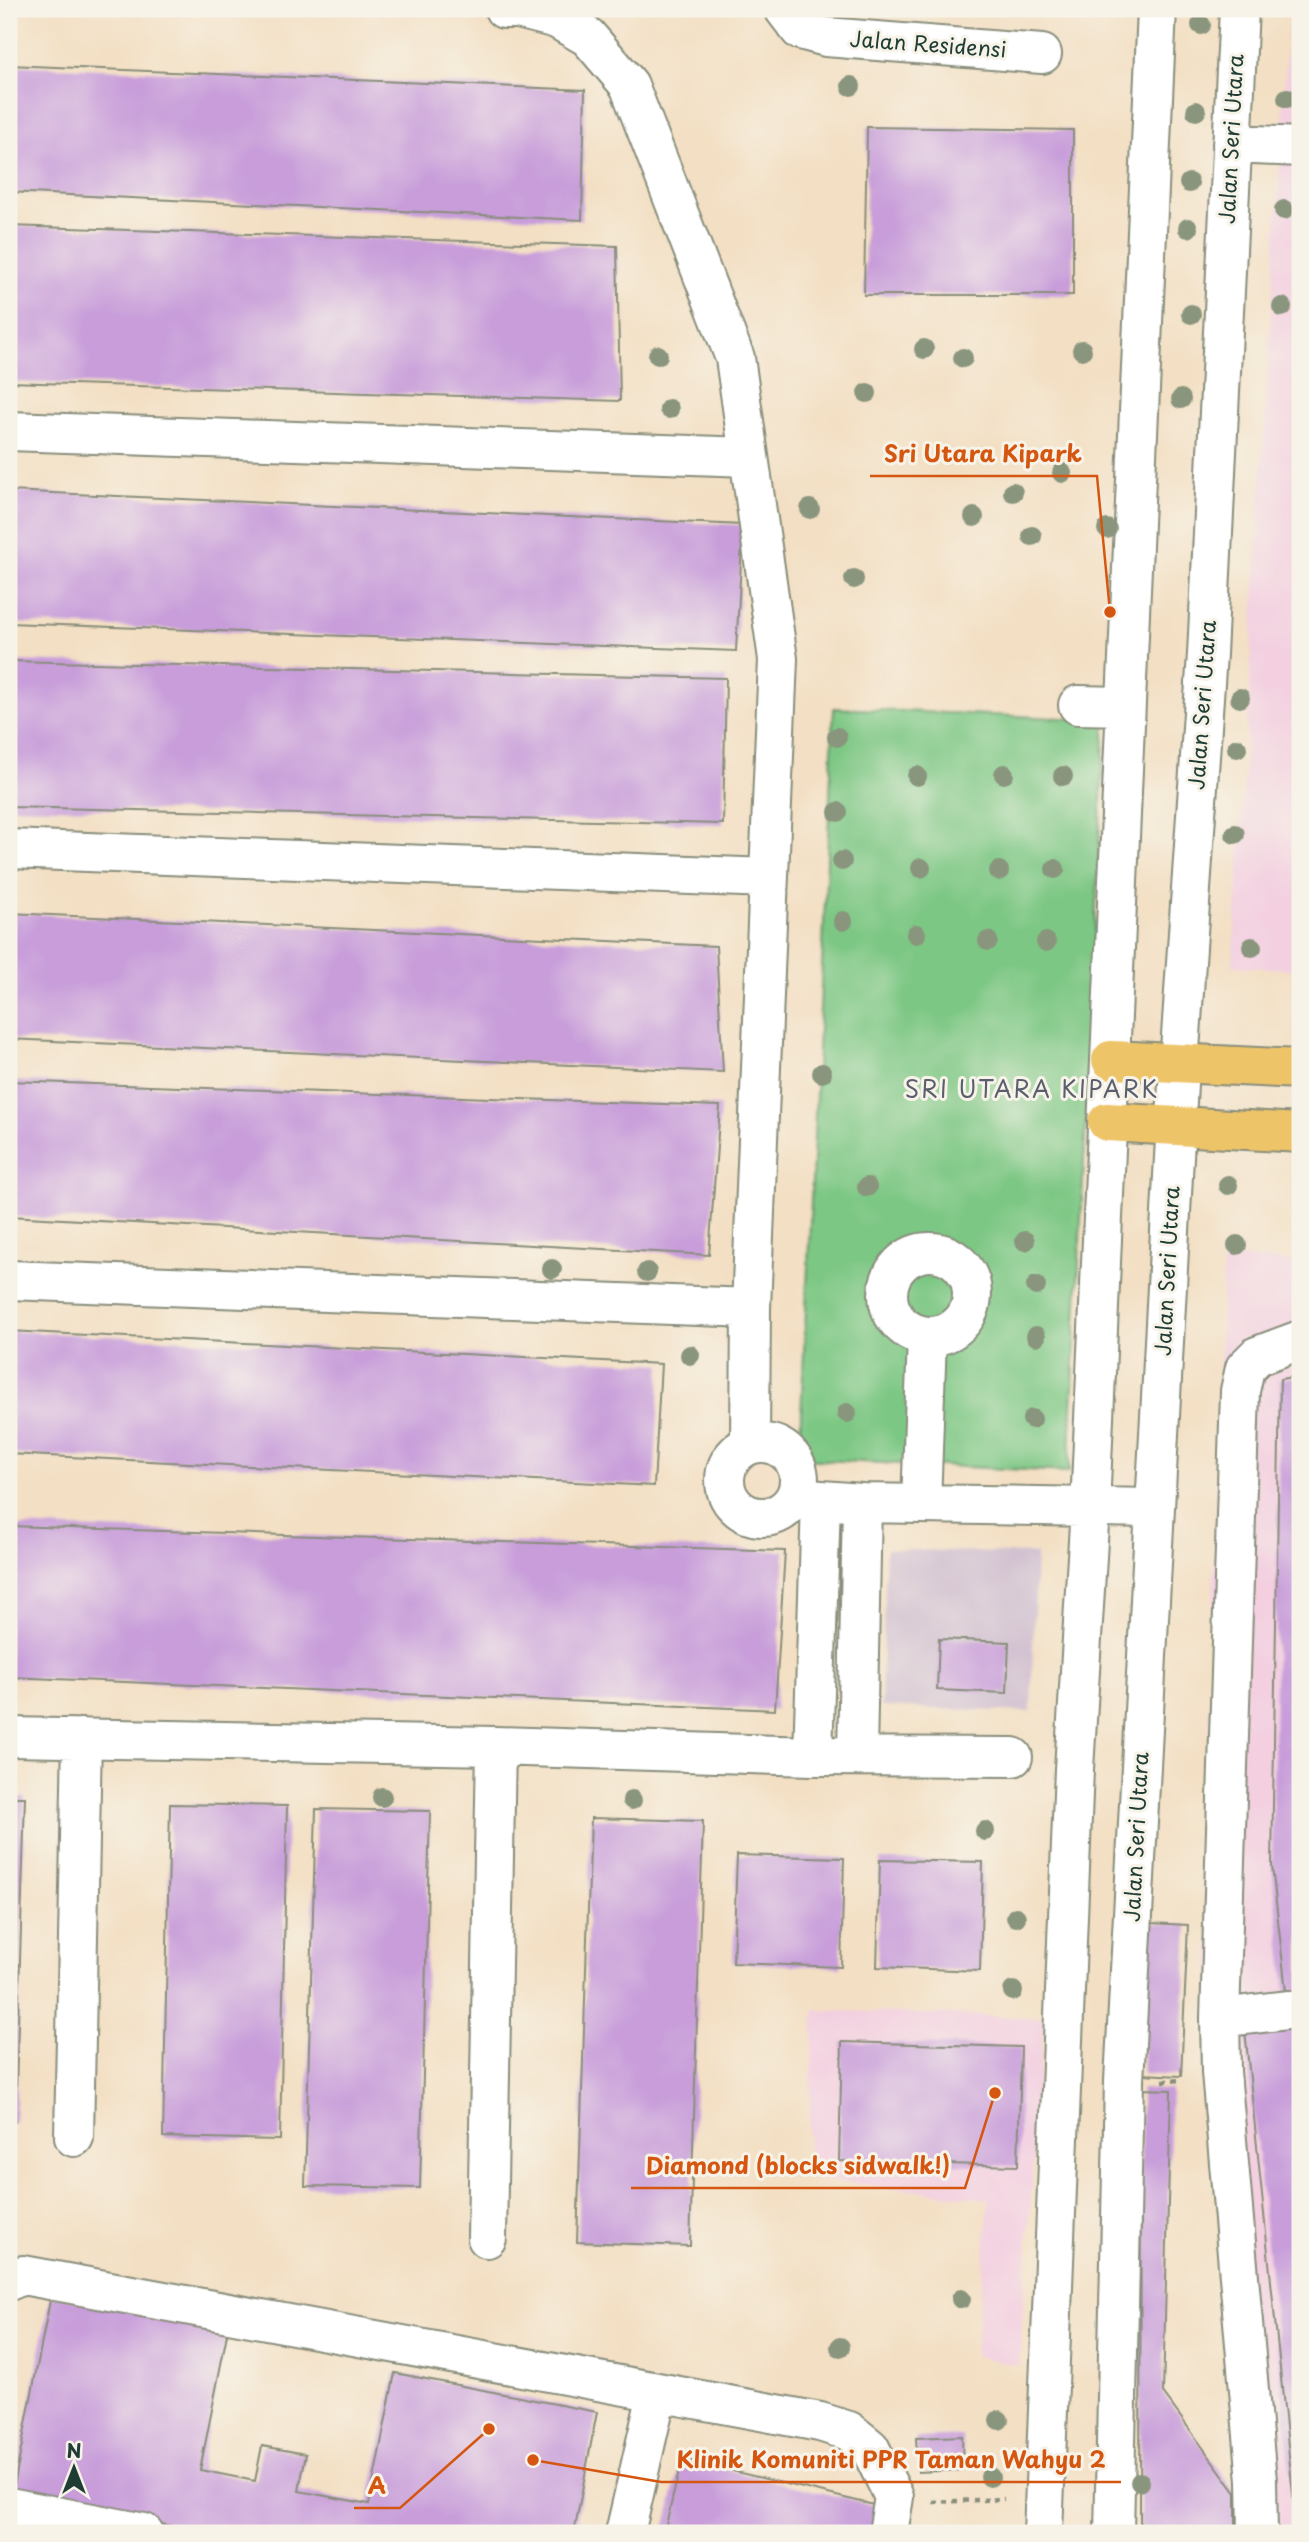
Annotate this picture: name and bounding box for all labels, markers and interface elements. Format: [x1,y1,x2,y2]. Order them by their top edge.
street label: Jalan Residensi [849,22,1008,64]
street label: Jalan Seri Utara [1210,53,1250,224]
callout: Sri Utara Kipark [870,432,1097,476]
text: Sri Utara Kipark [884,435,1083,470]
street label: Jalan Seri Utara [1179,618,1223,791]
district label: SRI UTARA KIPARK [905,1071,1159,1106]
street label: Jalan Seri Utara [1146,1185,1186,1356]
street label: Jalan Seri Utara [1115,1751,1155,1922]
callout: Diamond (blocks sidwalk!) [631,2144,965,2188]
text: Diamond (blocks sidwalk!) [646,2147,950,2182]
north arrow [38,2434,108,2504]
text: N [66,2436,82,2464]
callout: Klinik Komuniti PPR Taman Wahyu 2 [661,2438,1121,2482]
text: Klinik Komuniti PPR Taman Wahyu 2 [676,2441,1106,2476]
callout: A [354,2464,400,2508]
text: A [368,2467,386,2502]

